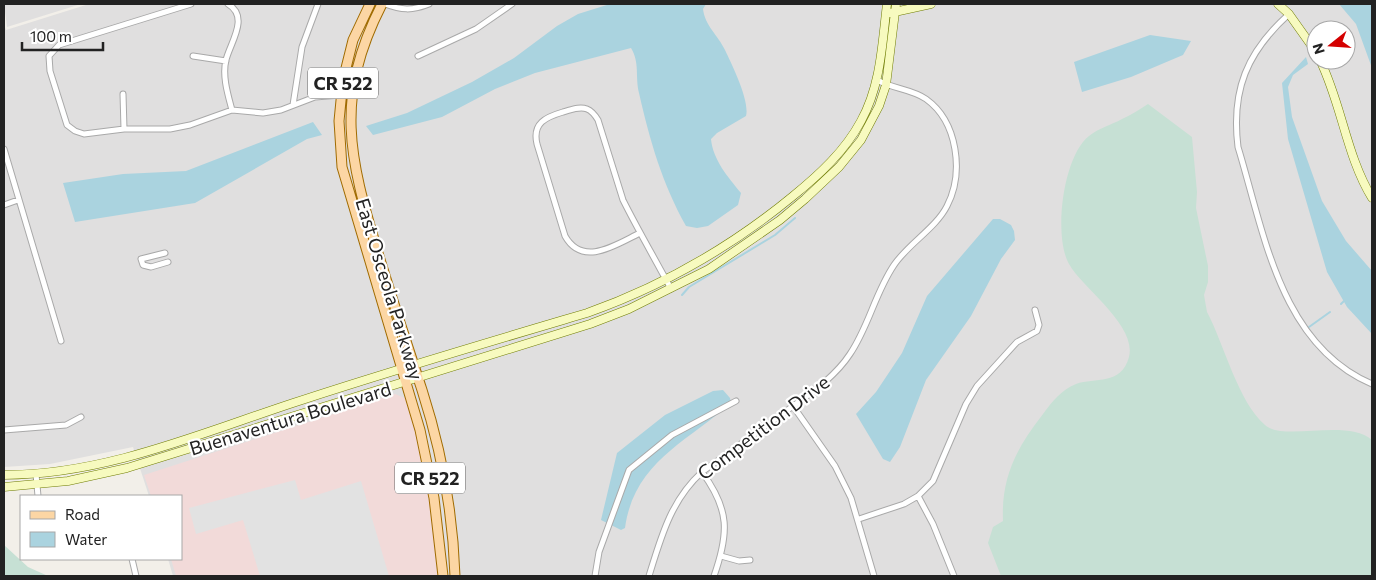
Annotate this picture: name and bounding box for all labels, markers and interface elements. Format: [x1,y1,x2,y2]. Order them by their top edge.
scale bar [22,20,104,52]
north arrow [1306,20,1356,70]
text: 100 m [30,27,72,45]
text: N [1308,41,1328,56]
road number: CR 522 [308,68,378,99]
street label: East Osceola Parkway [351,195,429,383]
street label: Competition Drive [693,370,833,484]
street label: Buenaventura Boulevard [186,376,394,460]
road number: CR 522 [395,462,465,493]
legend [20,495,182,560]
text: Road [65,505,100,523]
text: Water [65,530,107,548]

